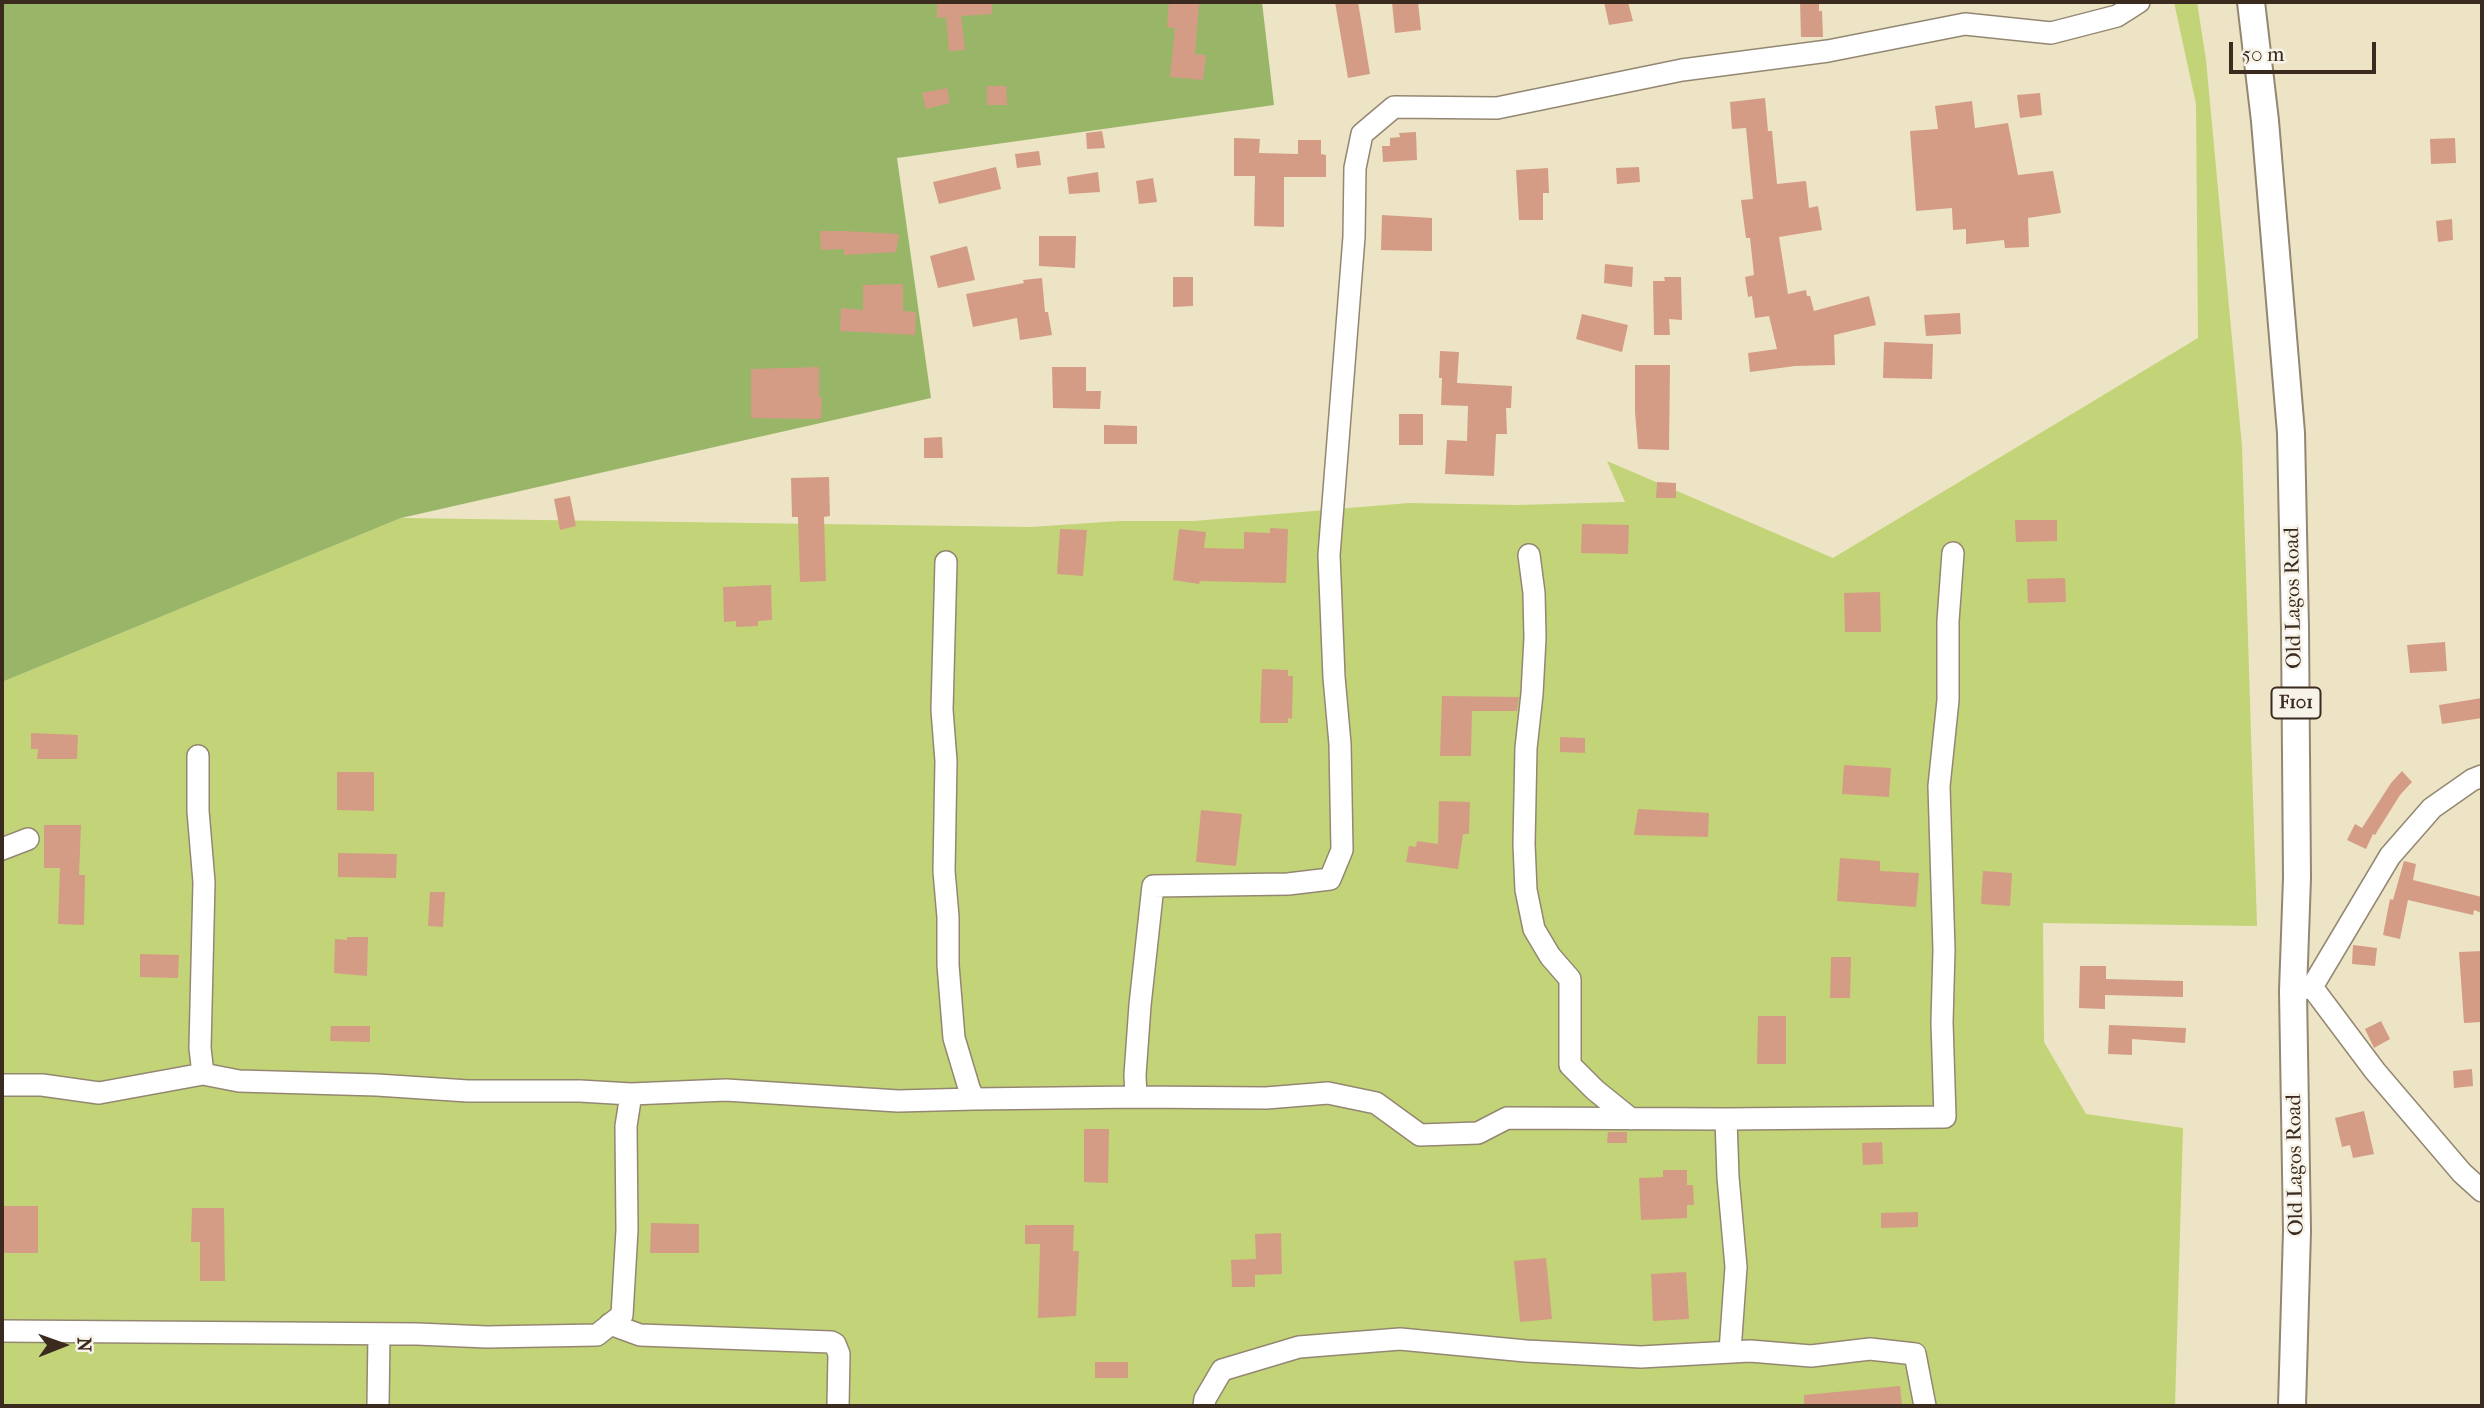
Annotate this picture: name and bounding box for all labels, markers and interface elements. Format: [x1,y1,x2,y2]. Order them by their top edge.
scale bar [2232,28,2379,72]
text: 50 m [2242,42,2285,66]
street label: Old Lagos Road [2280,527,2308,669]
road number: F101 [2272,688,2320,718]
street label: Old Lagos Road [2282,1094,2310,1236]
north arrow [28,1310,98,1380]
text: N [73,1337,95,1352]

